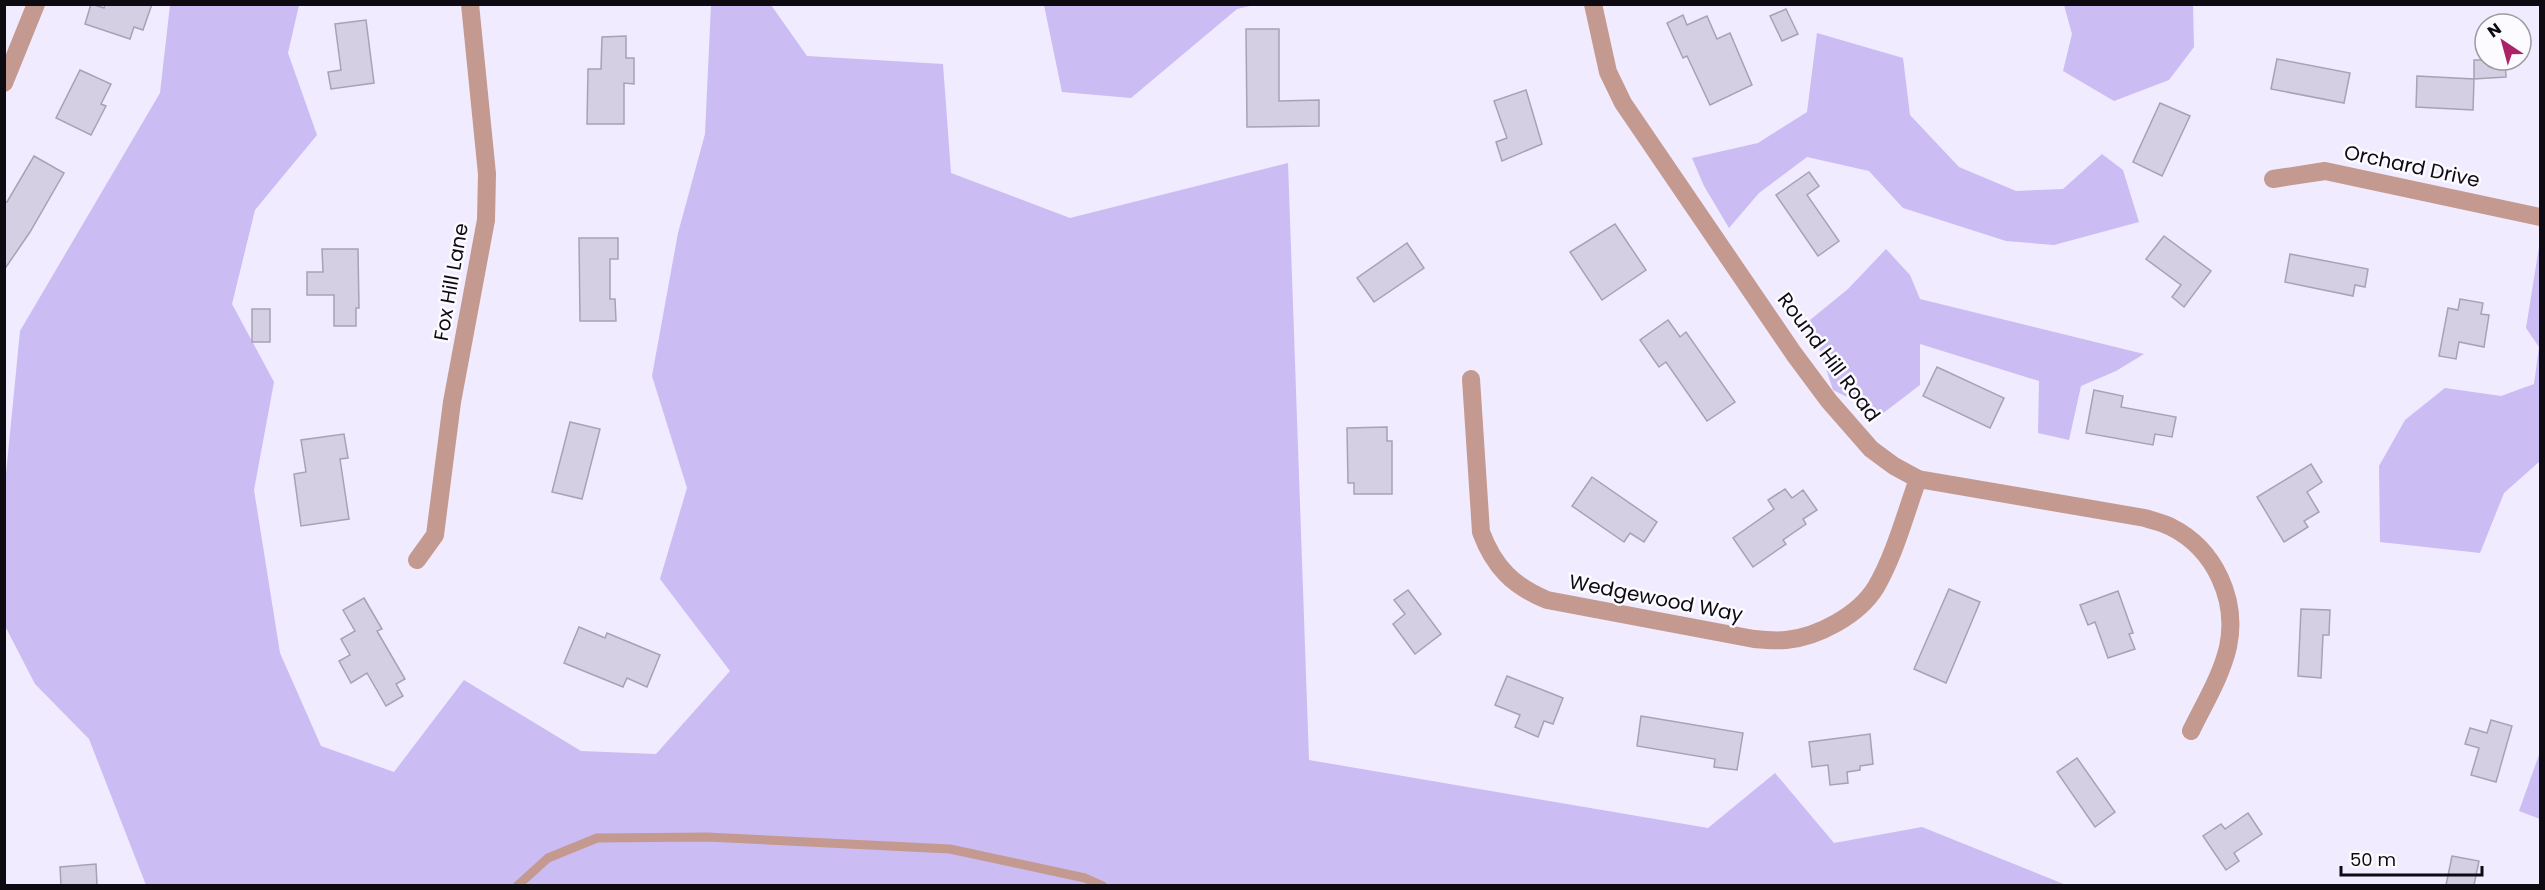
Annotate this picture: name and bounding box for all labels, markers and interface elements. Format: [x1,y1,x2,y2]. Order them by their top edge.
north arrow [2473,12,2533,72]
text: N [2483,17,2506,43]
street label: Orchard Drive [2342,138,2482,194]
street label: Fox Hill Lane [427,221,475,343]
street label: Round Hill Road [1771,287,1887,427]
street label: Wedgewood Way [1567,567,1745,629]
scale bar [2341,839,2482,877]
text: 50 m [2350,847,2396,872]

